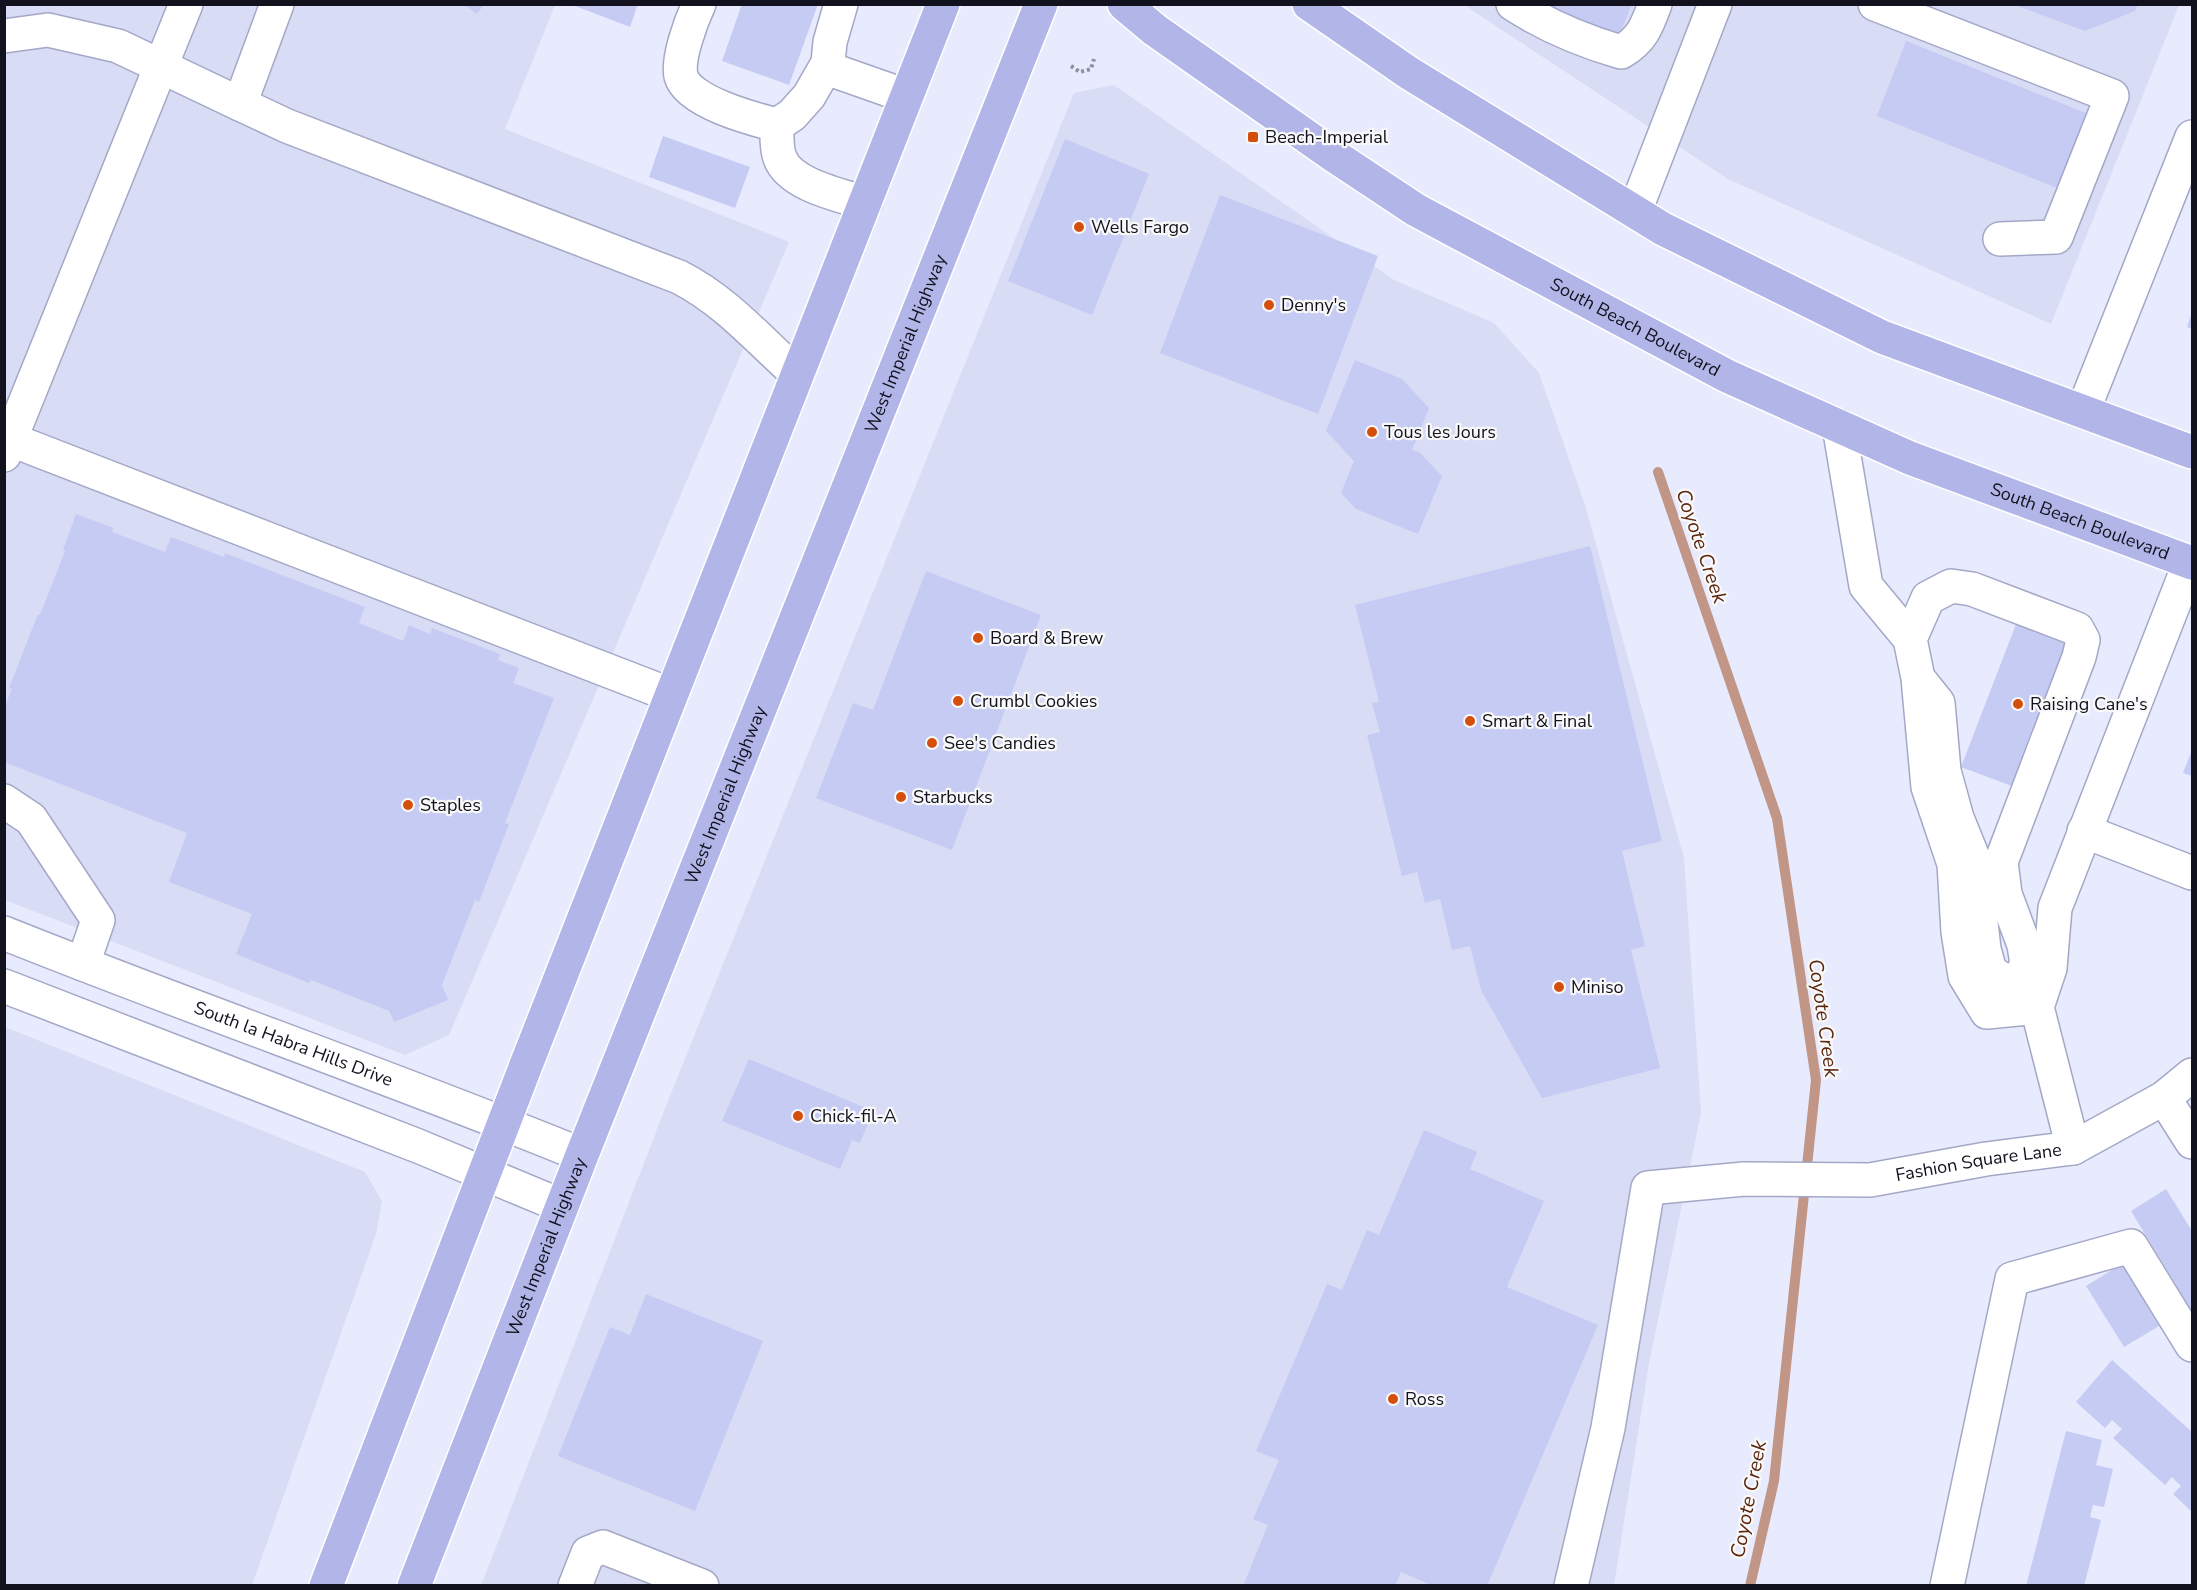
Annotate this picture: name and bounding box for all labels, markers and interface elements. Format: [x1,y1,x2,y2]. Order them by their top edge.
place label: Beach-Imperial [1265,125,1389,149]
marker: Beach-Imperial [1246,130,1260,144]
place label: Wells Fargo [1091,215,1189,239]
marker: Wells Fargo [1072,220,1086,234]
street label: West Imperial Highway [859,250,952,437]
street label: South Beach Boulevard [1546,272,1724,382]
place label: Denny's [1281,293,1346,317]
marker: Denny's [1262,298,1276,312]
place label: Tous les Jours [1384,420,1496,444]
marker: Tous les Jours [1365,425,1379,439]
street label: South Beach Boulevard [1987,477,2173,566]
water label: Coyote Creek [1669,485,1734,608]
place label: Board & Brew [990,626,1103,650]
marker: Board & Brew [971,631,985,645]
place label: Crumbl Cookies [970,689,1097,713]
place label: Raising Cane's [2030,692,2148,716]
marker: Crumbl Cookies [951,694,965,708]
marker: Raising Cane's [2011,697,2025,711]
street label: West Imperial Highway [679,702,772,888]
place label: Smart & Final [1482,709,1593,733]
marker: Smart & Final [1463,714,1477,728]
place label: See's Candies [944,731,1056,755]
marker: See's Candies [925,736,939,750]
place label: Starbucks [913,785,993,809]
marker: Starbucks [894,790,908,804]
place label: Staples [420,793,481,817]
marker: Staples [401,798,415,812]
water label: Coyote Creek [1802,957,1845,1080]
place label: Miniso [1571,975,1624,999]
marker: Miniso [1552,980,1566,994]
street label: South la Habra Hills Drive [191,996,396,1092]
place label: Chick-fil-A [810,1104,897,1128]
marker: Chick-fil-A [791,1109,805,1123]
street label: Fashion Square Lane [1893,1138,2063,1187]
street label: West Imperial Highway [500,1153,592,1340]
place label: Ross [1405,1387,1444,1411]
marker: Ross [1386,1392,1400,1406]
water label: Coyote Creek [1724,1437,1773,1560]

